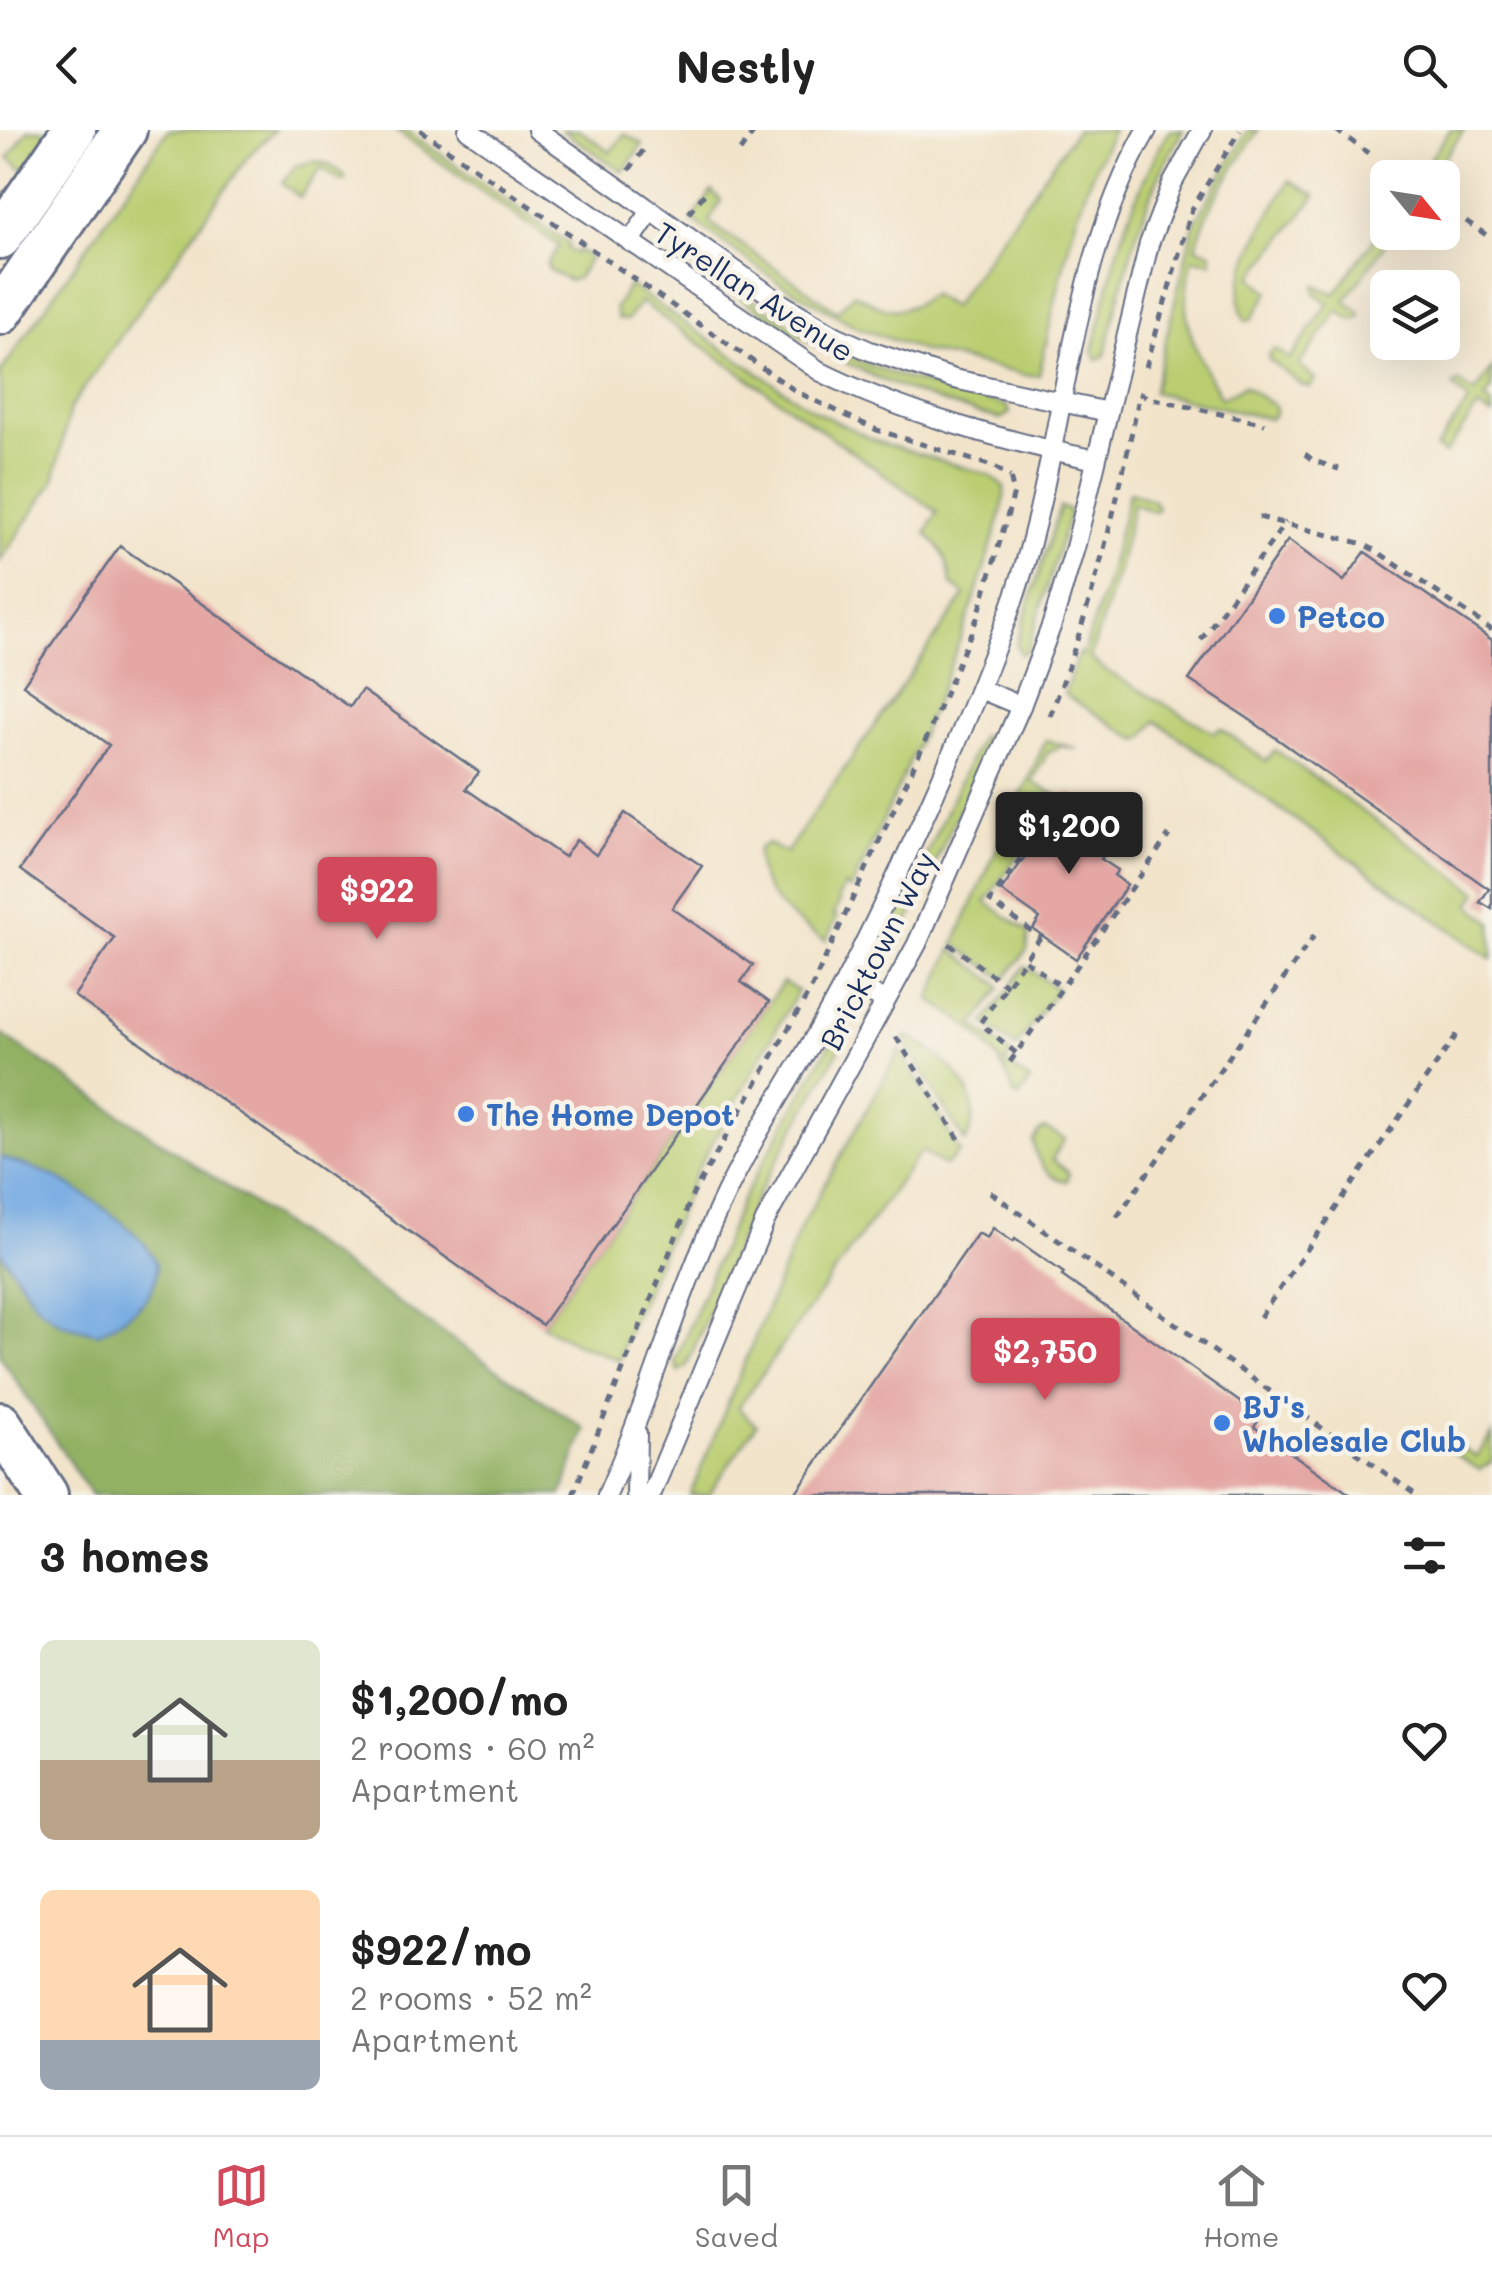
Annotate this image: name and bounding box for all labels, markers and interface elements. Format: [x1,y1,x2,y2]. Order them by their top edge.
text: Nestly [676,36,816,94]
icon: back [40,38,95,93]
icon: search [1397,38,1452,93]
north arrow [1370,160,1460,250]
map controls [1370,160,1460,360]
street label: Tyrellan Avenue [648,212,862,370]
button: layers [1370,270,1460,360]
place label: Petco [1297,596,1385,636]
marker: Petco [1266,605,1288,627]
pin: $1,200 [988,792,1150,877]
text: $1,200 [1018,803,1120,845]
street label: Bricktown Way [810,844,944,1056]
pin: $922 [318,857,436,942]
text: $922 [340,868,414,910]
place label: The Home Depot [486,1094,735,1134]
marker: The Home Depot [455,1103,477,1125]
pin: $2,750 [964,1318,1126,1403]
text: $2,750 [993,1329,1097,1371]
place label: BJ's Wholesale Club [1242,1386,1466,1460]
marker: BJ's Wholesale Club [1211,1412,1233,1434]
text: 3 homes [40,1528,210,1583]
icon: filters [1397,1528,1452,1583]
text: $1,200/mo [350,1671,568,1726]
icon: home [120,1680,240,1800]
icon: heart [1397,1713,1452,1768]
text: 2 rooms · 60 m² [350,1726,594,1768]
text: Apartment [350,1768,519,1810]
text: $922/mo [350,1921,532,1976]
icon: home [120,1930,240,2050]
icon: heart [1397,1963,1452,2018]
text: 2 rooms · 52 m² [350,1976,592,2018]
text: Apartment [350,2018,519,2060]
tab: Map [213,2158,270,2254]
tab: Saved [695,2158,778,2254]
tab: Home [1203,2158,1279,2254]

